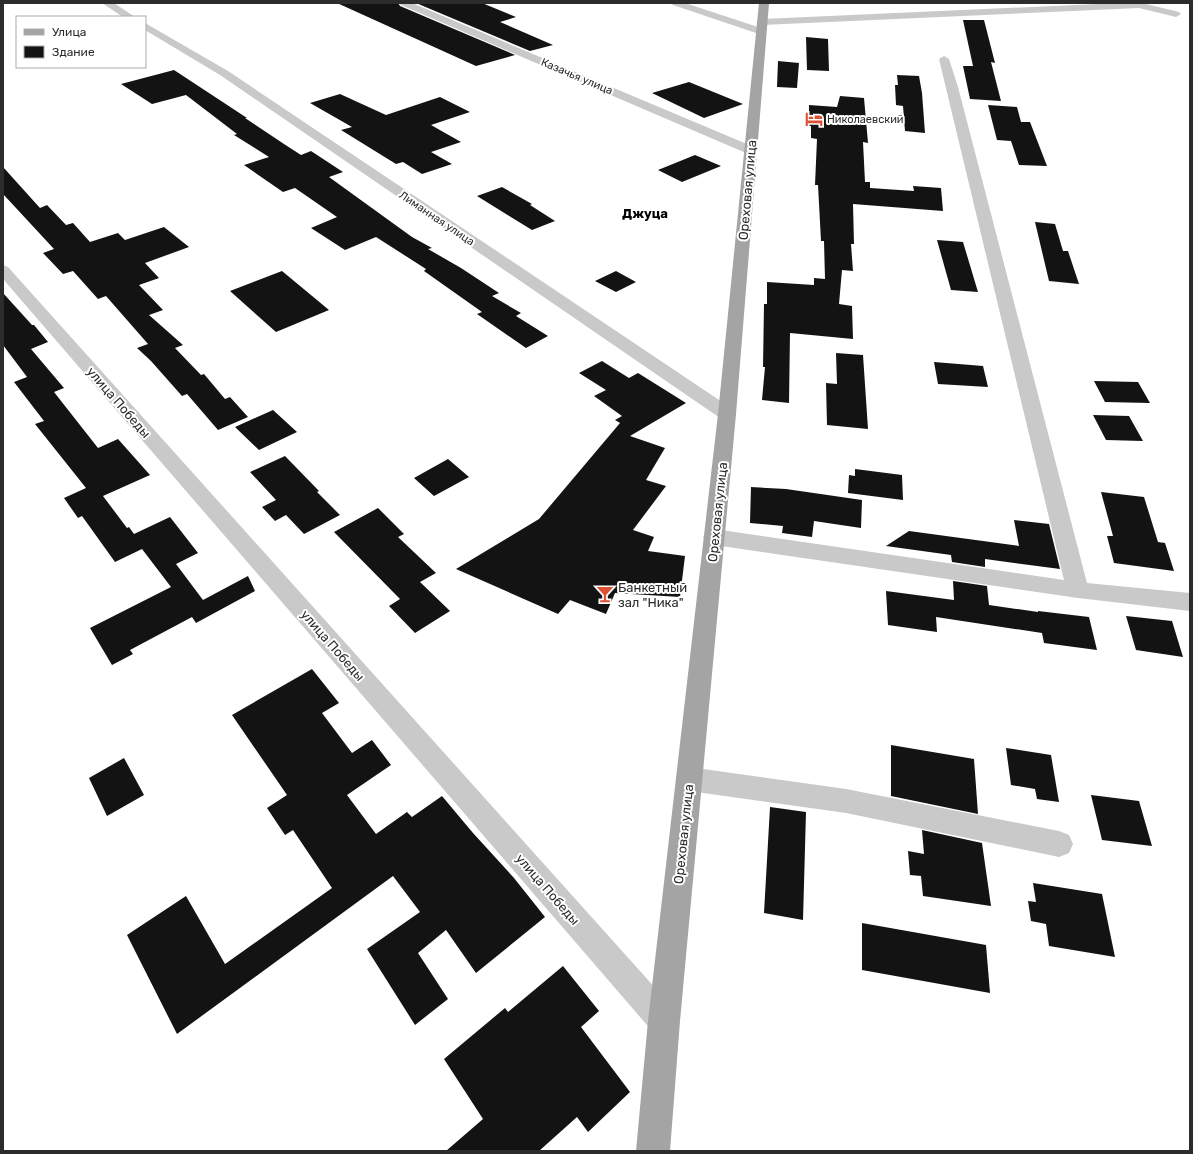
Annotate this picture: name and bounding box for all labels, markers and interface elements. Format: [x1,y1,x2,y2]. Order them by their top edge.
legend [16,16,146,68]
text: Улица [52,25,86,39]
text: Здание [52,45,95,59]
street label: Казачья улица [539,55,615,97]
hotel icon: Николаевский [804,109,824,129]
place label: Николаевский [827,113,904,126]
street label: Ореховая улица [736,139,759,241]
street label: Лиманная улица [397,188,477,248]
district label: Джуца [622,206,668,221]
street label: улица Победы [84,364,154,441]
street label: Ореховая улица [705,461,730,563]
place label: Банкетный зал "Ника" [618,580,687,610]
bar icon: Банкетный зал "Ника" [595,584,615,604]
street label: улица Победы [298,607,368,684]
street label: Ореховая улица [671,783,696,885]
street label: улица Победы [513,851,583,928]

